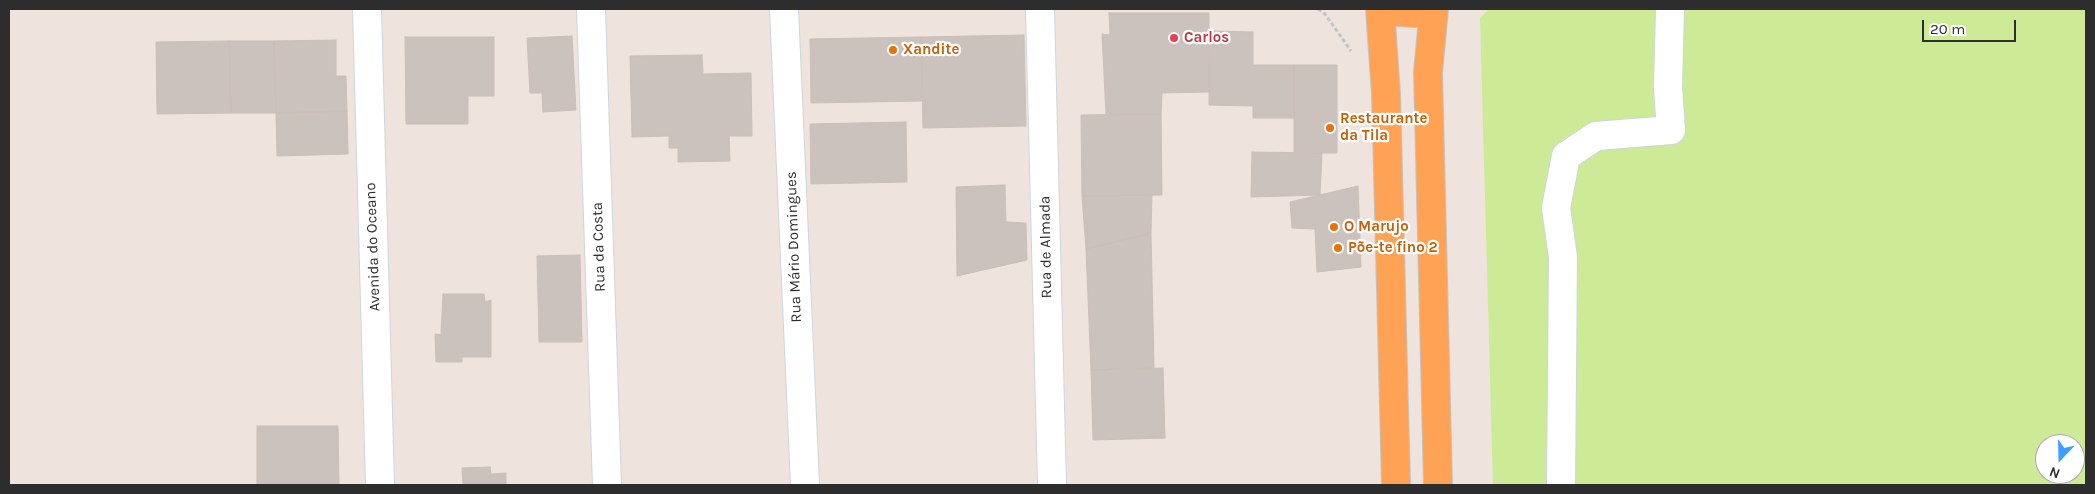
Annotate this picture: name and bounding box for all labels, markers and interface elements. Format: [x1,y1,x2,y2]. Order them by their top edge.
scale bar [1925,10,2019,42]
text: 20 m [1930,20,1965,38]
place label: Carlos [1184,29,1229,47]
marker: Carlos [1168,32,1180,44]
place label: Xandite [903,41,959,59]
marker: Xandite [887,44,899,56]
place label: Restaurante da Tila [1340,110,1427,145]
marker: Restaurante da Tila [1324,122,1336,134]
street label: Rua Mário Domingues [782,171,806,323]
street label: Avenida do Oceano [362,182,384,312]
street label: Rua de Almada [1036,196,1056,298]
street label: Rua da Costa [588,202,610,292]
place label: O Marujo [1344,218,1409,236]
marker: O Marujo [1328,221,1340,233]
place label: Põe-te fino 2 [1348,239,1438,257]
marker: Põe-te fino 2 [1332,242,1344,254]
north arrow [2035,434,2085,484]
text: N [2047,463,2063,482]

